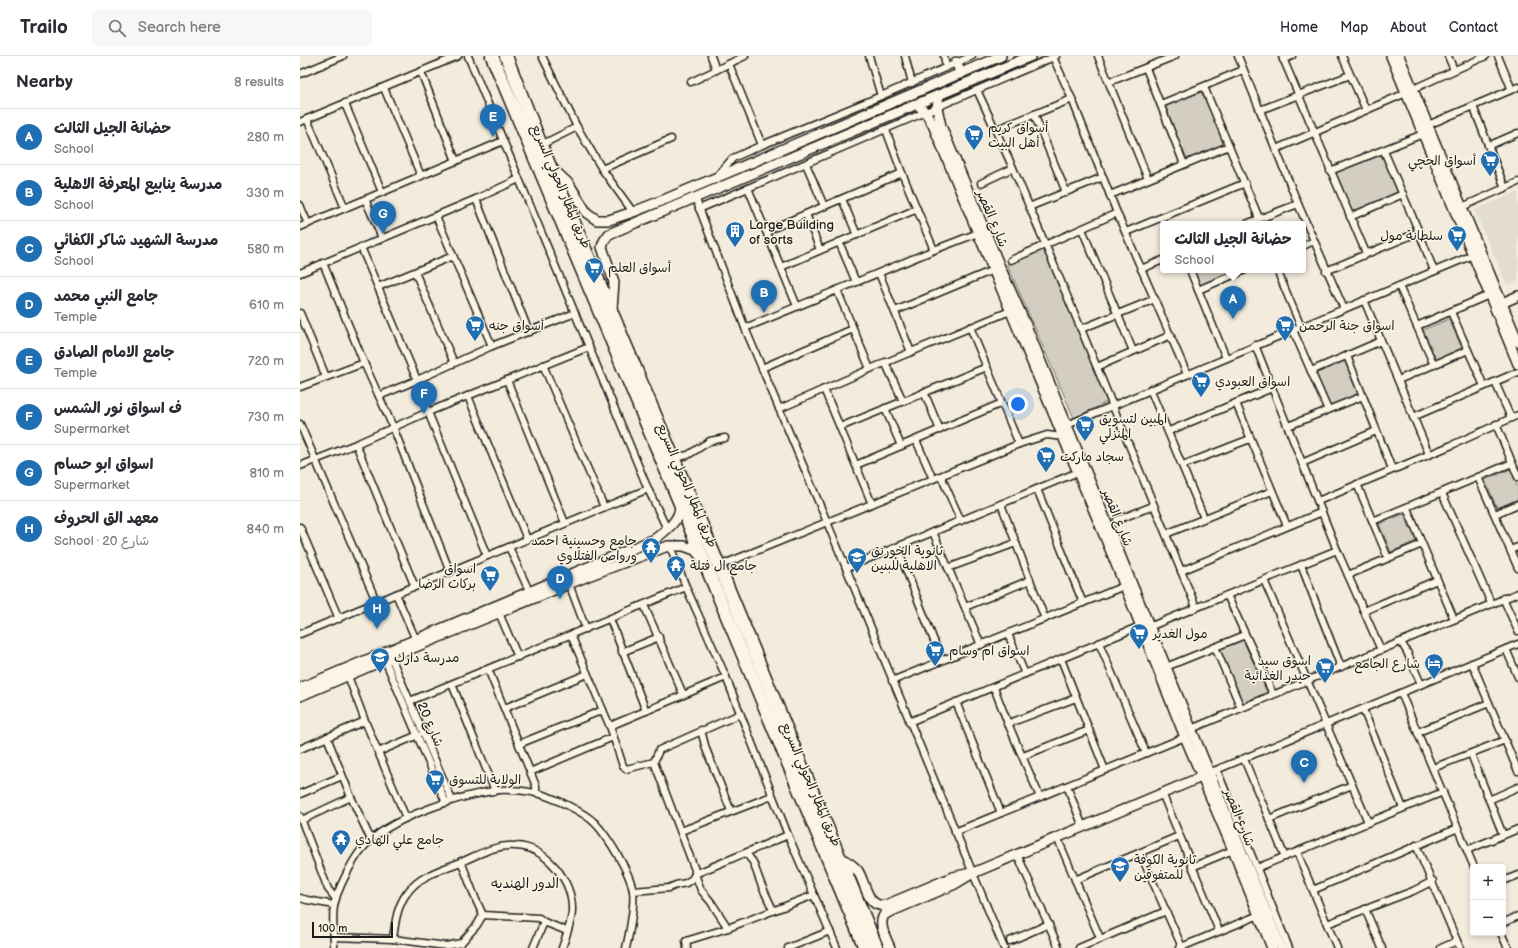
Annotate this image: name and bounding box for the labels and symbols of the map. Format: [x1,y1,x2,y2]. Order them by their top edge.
pin: E [480,104,506,137]
place label: أسواق كريم أهل البيت [988,120,1049,151]
street label: طريق المطار الحولي السريع [525,122,595,252]
supermarket icon: أسواق كريم أهل البيت [963,123,985,151]
supermarket icon: أسواق الحچي [1479,149,1501,177]
place label: أسواق الحچي [1408,153,1477,172]
street label: شارع القصر [972,186,1011,250]
pin: G [370,201,396,234]
place label: Large Building of sorts [749,217,834,248]
building icon: Large Building of sorts [724,220,746,248]
supermarket icon: سلطانة مول [1446,224,1468,252]
place label: سلطانة مول [1380,228,1443,244]
supermarket icon: أسواق العلم [583,256,605,284]
place label: أسواق العلم [608,260,672,278]
pin: B [751,280,777,313]
pin: A [1220,286,1246,319]
supermarket icon: أسواق جنه [464,314,486,342]
supermarket icon: اسواق جنة الرحمن [1274,314,1296,342]
place label: أسواق جنه [489,318,545,334]
place label: اسواق جنة الرحمن [1299,318,1395,334]
supermarket icon: اسواق العبودي [1190,370,1212,398]
place label: اسواق العبودي [1215,374,1290,391]
pin: F [411,381,437,414]
your location [1008,394,1028,414]
place label: المبين لتسويق المنزلي [1099,411,1167,445]
supermarket icon: المبين لتسويق المنزلي [1074,414,1096,442]
street label: طريق المطار الحولي السريع [651,421,721,551]
supermarket icon: سجاد ماركت [1035,445,1057,473]
place label: سجاد ماركت [1060,449,1124,465]
street label: شارع القصر [1097,485,1136,549]
place label: جامع وحسينية احمد ورواص الفتلاوي [531,533,637,565]
temple icon: جامع وحسينية احمد ورواص الفتلاوي [640,536,662,564]
place label: ثانوية الخورنق الاهلية للبنين [871,543,944,574]
school or university icon: ثانوية الخورنق الاهلية للبنين [846,546,868,574]
temple icon: جامع ال فتلة [665,554,687,582]
place label: جامع ال فتلة [690,558,757,576]
place label: اسواق بركات الرضا [418,561,476,592]
supermarket icon: اسواق بركات الرضا [479,564,501,592]
pin: D [547,566,573,599]
pin: H [364,596,390,629]
supermarket icon: مول الغدير [1128,622,1150,650]
place label: مول الغدير [1152,626,1208,642]
supermarket icon: اسواق ام وسام [924,639,946,667]
place label: اسواق ام وسام [949,643,1029,661]
school or university icon: مدرسة دارك [369,646,391,674]
place label: مدرسة دارك [394,650,459,666]
hotel icon: شارع الجامع [1423,652,1445,680]
place label: اسوق سيد حيدر الغذائية [1245,653,1311,684]
supermarket icon: اسوق سيد حيدر الغذائية [1314,656,1336,684]
place label: شارع الجامع [1354,656,1420,674]
street label: شارع 20 [413,700,447,750]
street label: طريق المطار الحولي السريع [775,720,845,850]
pin: C [1291,750,1317,783]
supermarket icon: الولاية للتسوق [424,768,446,796]
place label: الولاية للتسوق [449,772,521,788]
street label: شارع القصر [1219,785,1258,849]
temple icon: جامع علي الهادي [330,828,352,856]
place label: جامع علي الهادي [355,832,444,851]
place label: ثانوية الكوفة للمتفوقين [1134,852,1197,883]
school or university icon: ثانوية الكوفة للمتفوقين [1109,855,1131,883]
district label: الدور الهنديه [491,875,559,892]
scale bar [312,920,393,939]

